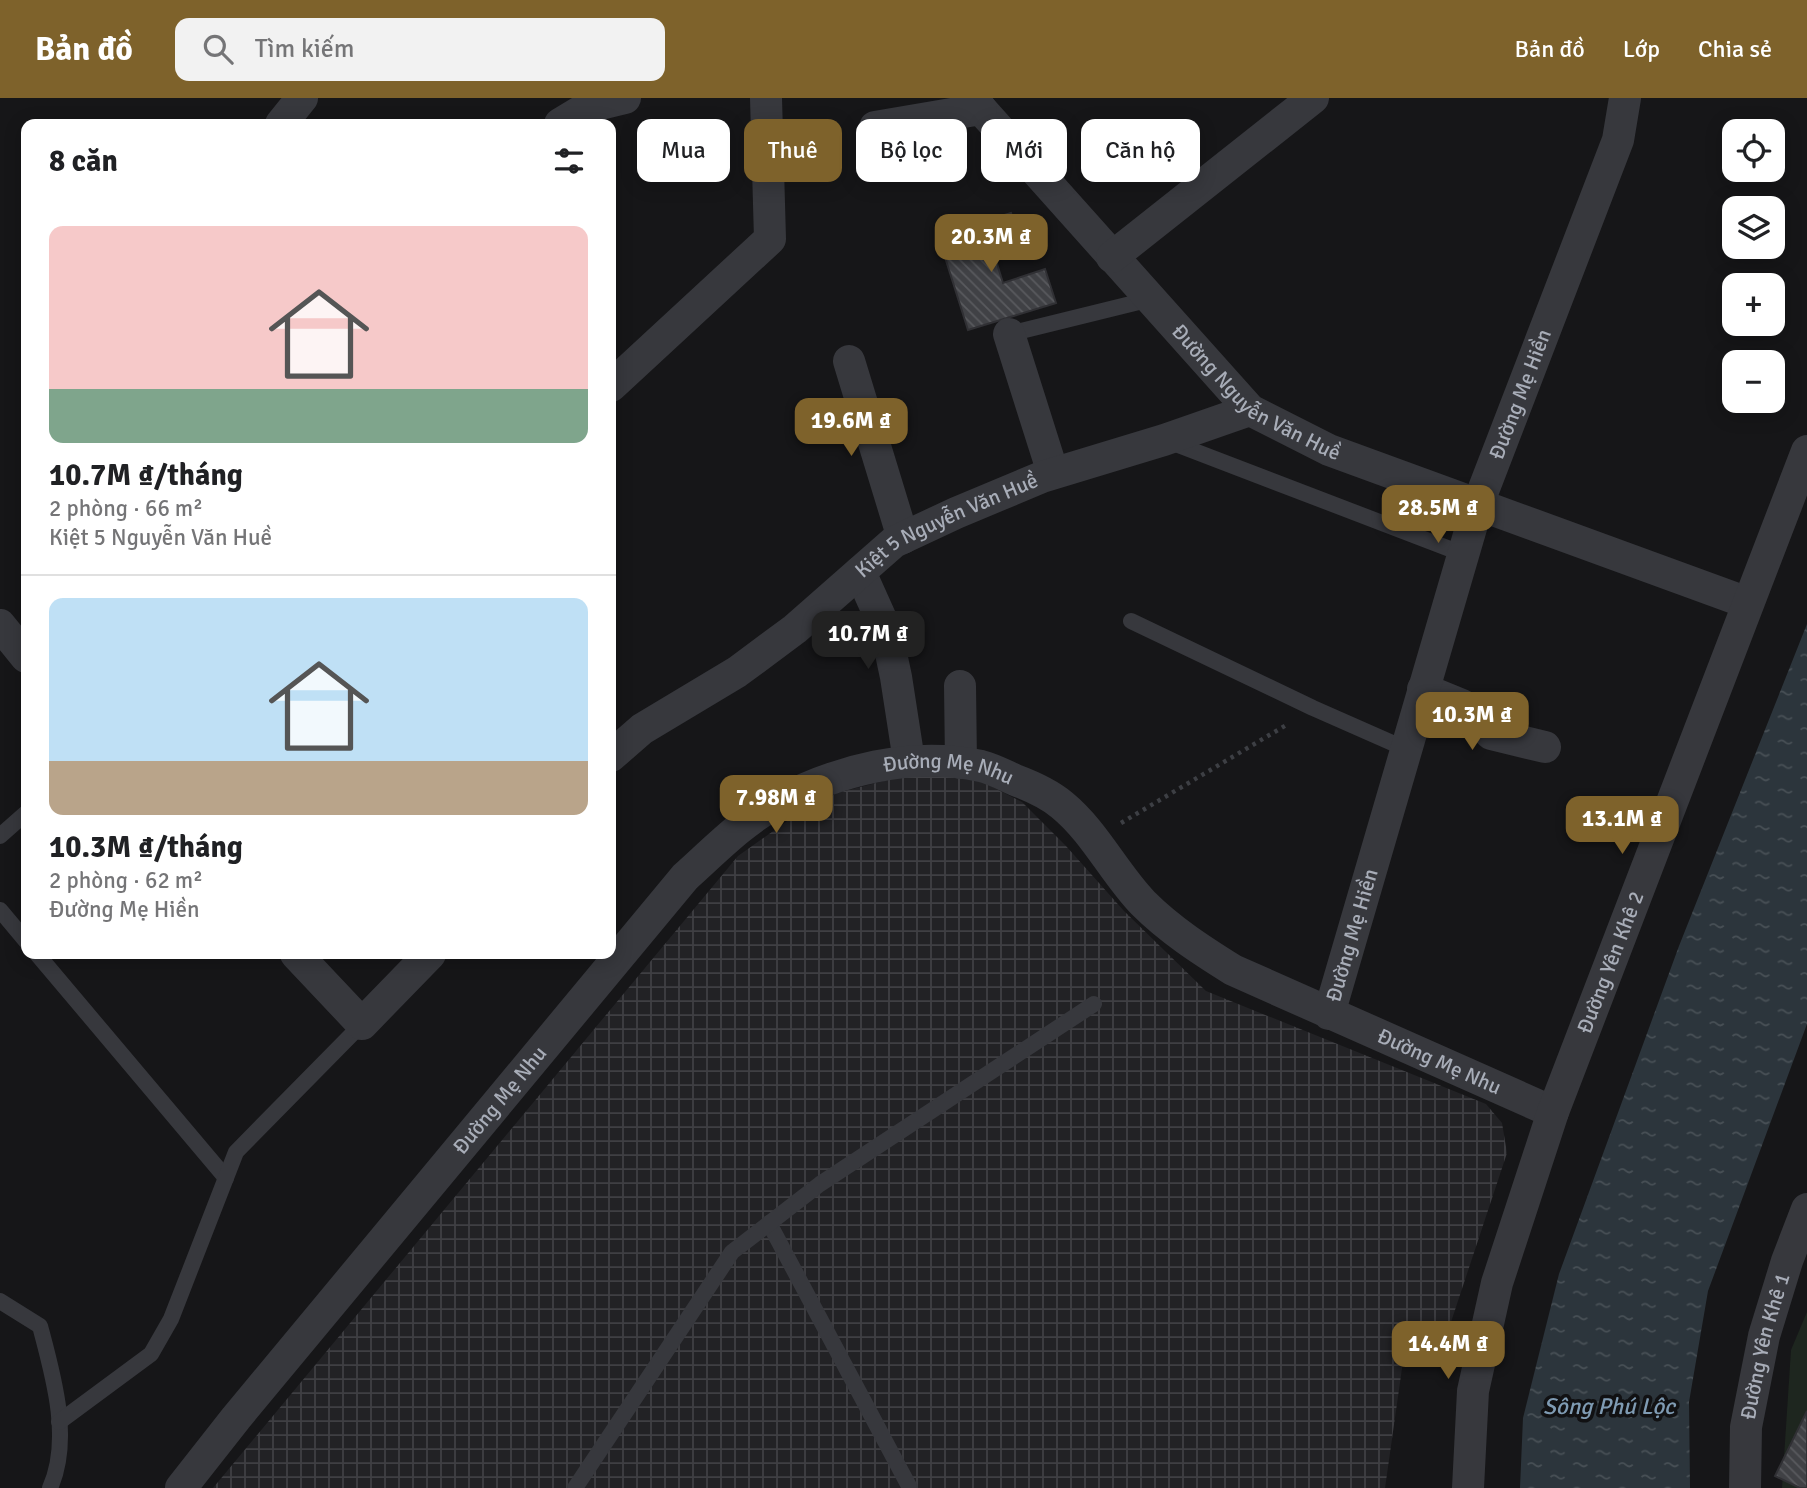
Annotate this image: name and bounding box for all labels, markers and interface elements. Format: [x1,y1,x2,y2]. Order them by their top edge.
search box [175,18,665,81]
text: Bản đồ [35,29,133,70]
icon: search [199,30,237,68]
text: Tìm kiếm [255,33,355,65]
text: Bản đồ [1514,34,1585,64]
text: Lớp [1623,34,1660,64]
text: Chia sẻ [1698,34,1772,64]
chip: Mua [637,119,730,182]
chip: Thuê [744,119,842,182]
chip: Bộ lọc [856,119,967,182]
chip: Mới [981,119,1067,182]
chip: Căn hộ [1081,119,1200,182]
map controls [1722,119,1785,413]
button: locate [1722,119,1785,182]
icon: filters [550,142,588,180]
text: 8 căn [49,143,118,180]
button: layers [1722,196,1785,259]
pin: 20.3M ₫ [926,214,1056,274]
text: 20.3M ₫ [951,222,1031,251]
icon: home [256,271,382,397]
button: + [1722,273,1785,336]
street label: Đường Nguyễn Văn Huề [1166,319,1344,466]
street label: Đường Mẹ Hiền [1483,325,1557,463]
button: − [1722,350,1785,413]
pin: 19.6M ₫ [786,398,916,458]
text: 19.6M ₫ [811,406,891,435]
text: 10.7M ₫/tháng [49,457,243,494]
street label: Kiệt 5 Nguyễn Văn Huề [849,467,1042,583]
pin: 28.5M ₫ [1373,486,1503,545]
text: 28.5M ₫ [1398,493,1478,522]
text: 2 phòng · 66 m² [49,494,203,523]
text: Kiệt 5 Nguyễn Văn Huề [49,523,272,552]
pin: 10.7M ₫ [803,612,933,671]
text: 10.7M ₫ [828,619,908,648]
icon: home [256,643,382,769]
pin: 10.3M ₫ [1407,692,1537,752]
text: 10.3M ₫ [1432,700,1512,729]
street label: Đường Mẹ Nhu [881,748,1018,791]
pin: 7.98M ₫ [711,776,841,835]
text: 7.98M ₫ [736,783,816,812]
pin: 13.1M ₫ [1557,796,1687,856]
text: 13.1M ₫ [1582,804,1662,833]
text: 10.3M ₫/tháng [49,829,243,866]
text: 2 phòng · 62 m² [49,866,203,895]
street label: Đường Mẹ Hiền [1320,866,1384,1005]
street label: Đường Yên Khê 2 [1571,888,1650,1037]
text: Đường Mẹ Hiền [49,895,200,924]
street label: Đường Mẹ Nhu [1373,1023,1505,1100]
street label: Đường Mẹ Nhu [447,1041,552,1160]
street label: Đường Yên Khê 1 [1735,1270,1796,1422]
pin: 14.4M ₫ [1383,1322,1513,1381]
text: 14.4M ₫ [1408,1329,1488,1358]
water label: Sông Phú Lộc [1543,1392,1677,1421]

